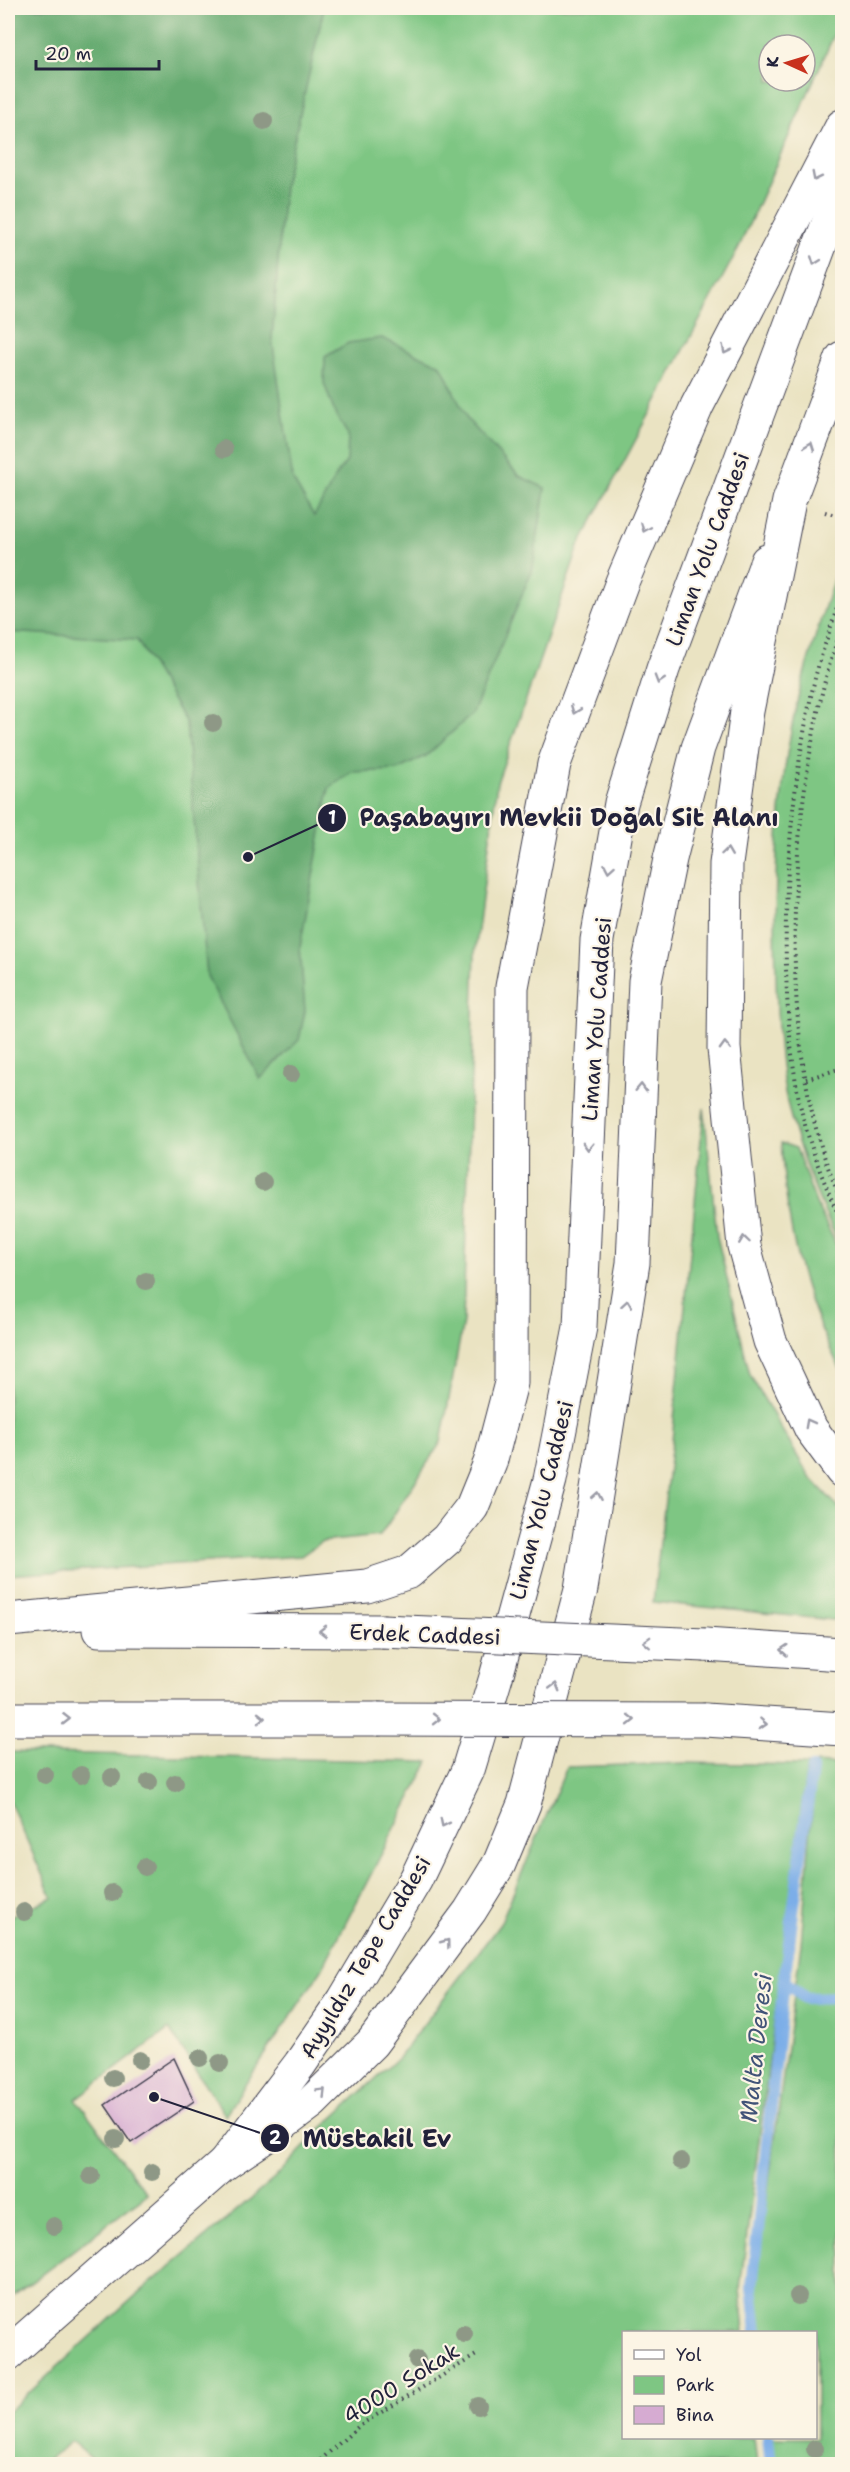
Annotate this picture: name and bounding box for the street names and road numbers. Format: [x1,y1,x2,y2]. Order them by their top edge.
street label: Liman Yolu Caddesi [659,448,756,650]
street label: Liman Yolu Caddesi [575,916,618,1122]
street label: Liman Yolu Caddesi [503,1397,580,1603]
street label: Erdek Caddesi [349,1617,501,1652]
street label: Ayyıldız Tepe Caddesi [293,1850,438,2064]
street label: 4000 Sokak [338,2336,465,2431]

